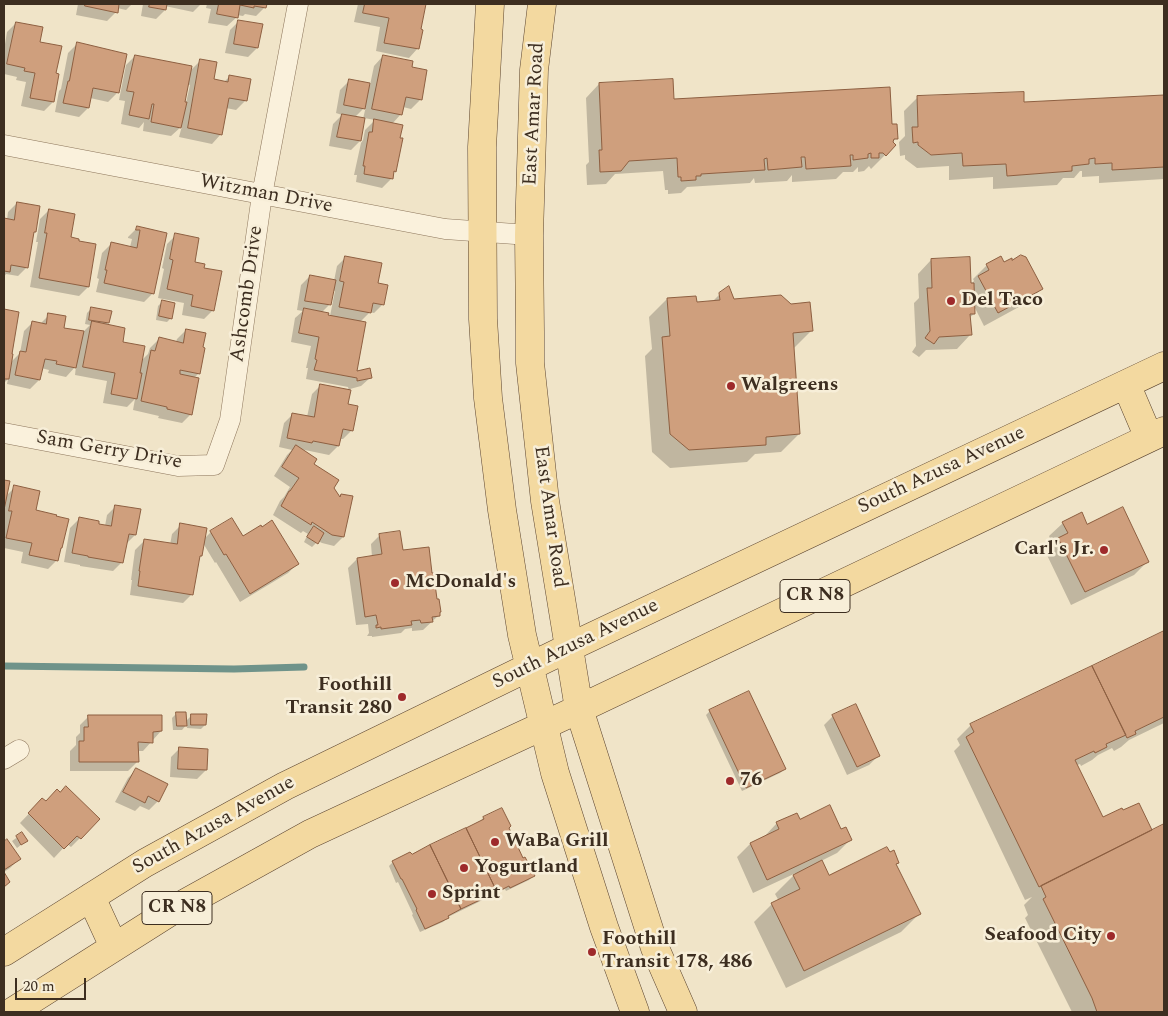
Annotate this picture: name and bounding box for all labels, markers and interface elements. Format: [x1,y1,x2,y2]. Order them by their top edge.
street label: East Amar Road [519,42,551,186]
street label: Witzman Drive [197,170,335,220]
street label: Ashcomb Drive [227,224,269,364]
place label: Del Taco [961,289,1043,313]
marker: Del Taco [945,295,957,307]
place label: Walgreens [741,374,838,398]
marker: Walgreens [725,380,737,392]
street label: South Azusa Avenue [855,422,1029,520]
street label: Sam Gerry Drive [34,426,184,476]
street label: East Amar Road [527,444,571,590]
place label: Carl's Jr. [1014,538,1094,562]
marker: Carl's Jr. [1098,544,1110,556]
place label: McDonald's [405,571,516,595]
marker: McDonald's [389,577,401,589]
road number: CR N8 [780,580,850,612]
street label: South Azusa Avenue [489,594,663,696]
place label: Foothill Transit 280 [285,674,392,721]
marker: Foothill Transit 280 [396,691,408,703]
place label: 76 [740,769,762,793]
street label: South Azusa Avenue [129,771,299,881]
marker: 76 [724,775,736,787]
place label: WaBa Grill [505,830,608,854]
marker: WaBa Grill [489,836,501,848]
place label: Yogurtland [474,856,578,880]
marker: Yogurtland [458,862,470,874]
place label: Sprint [442,882,500,906]
marker: Sprint [426,888,438,900]
road number: CR N8 [142,891,212,924]
place label: Seafood City [985,924,1101,948]
place label: Foothill Transit 178, 486 [602,928,753,975]
marker: Seafood City [1105,930,1117,942]
marker: Foothill Transit 178, 486 [586,946,598,958]
scale bar [18,968,89,1000]
text: 20 m [23,975,55,998]

